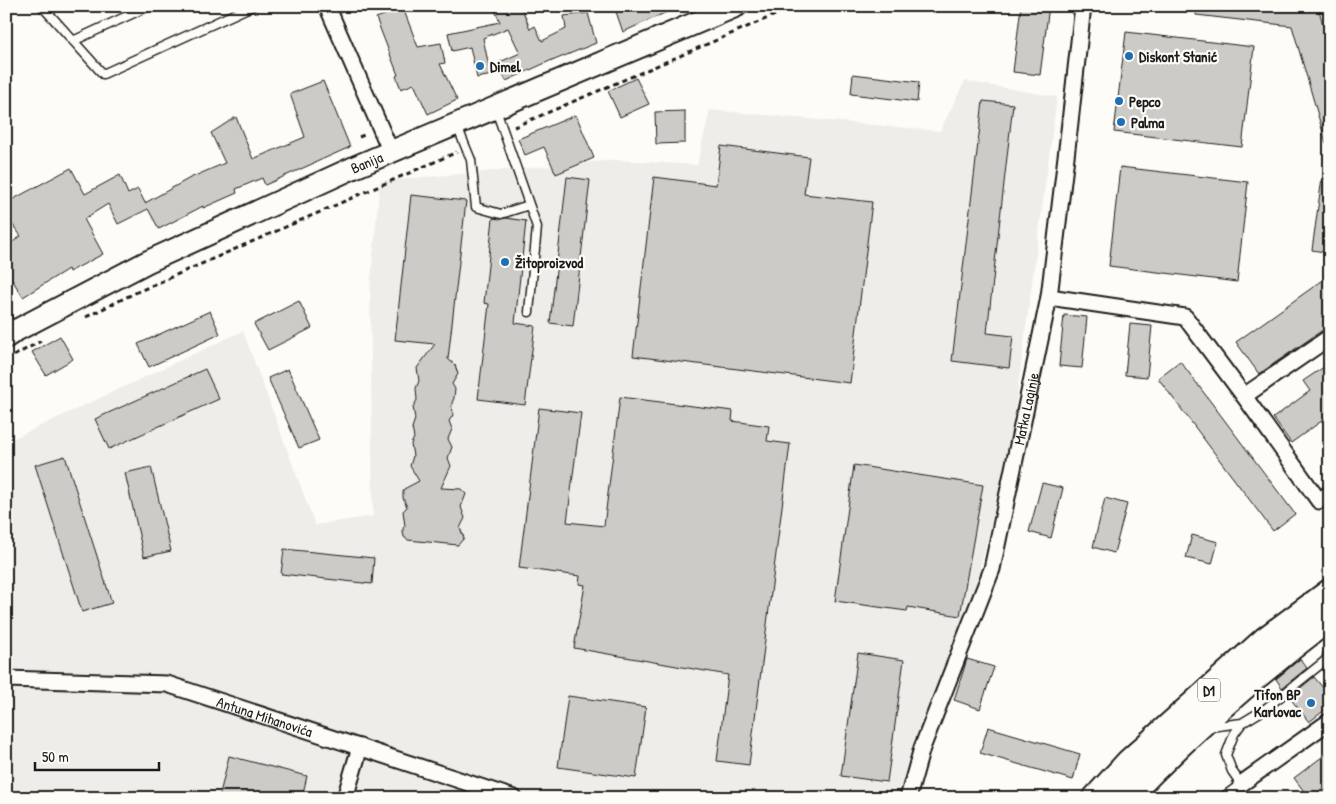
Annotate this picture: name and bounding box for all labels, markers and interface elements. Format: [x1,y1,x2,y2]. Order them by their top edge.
place label: Diskont Stanić [1139,46,1218,67]
marker: Diskont Stanić [1123,50,1135,62]
place label: Dimel [490,56,522,77]
marker: Dimel [474,60,486,72]
place label: Pepco [1129,91,1160,113]
marker: Pepco [1113,95,1125,107]
place label: Palma [1131,112,1164,133]
marker: Palma [1115,116,1127,128]
street label: Banija [347,146,386,178]
place label: Žitoproizvod [515,252,583,274]
marker: Žitoproizvod [499,256,511,268]
street label: Matka Laginje [1008,371,1043,447]
road number: D1 [1198,678,1220,702]
place label: Tifon BP Karlovac [1253,684,1302,722]
street label: Antuna Mihanovića [214,691,316,742]
marker: Tifon BP Karlovac [1305,697,1317,709]
scale bar [35,739,159,771]
text: 50 m [42,746,69,767]

